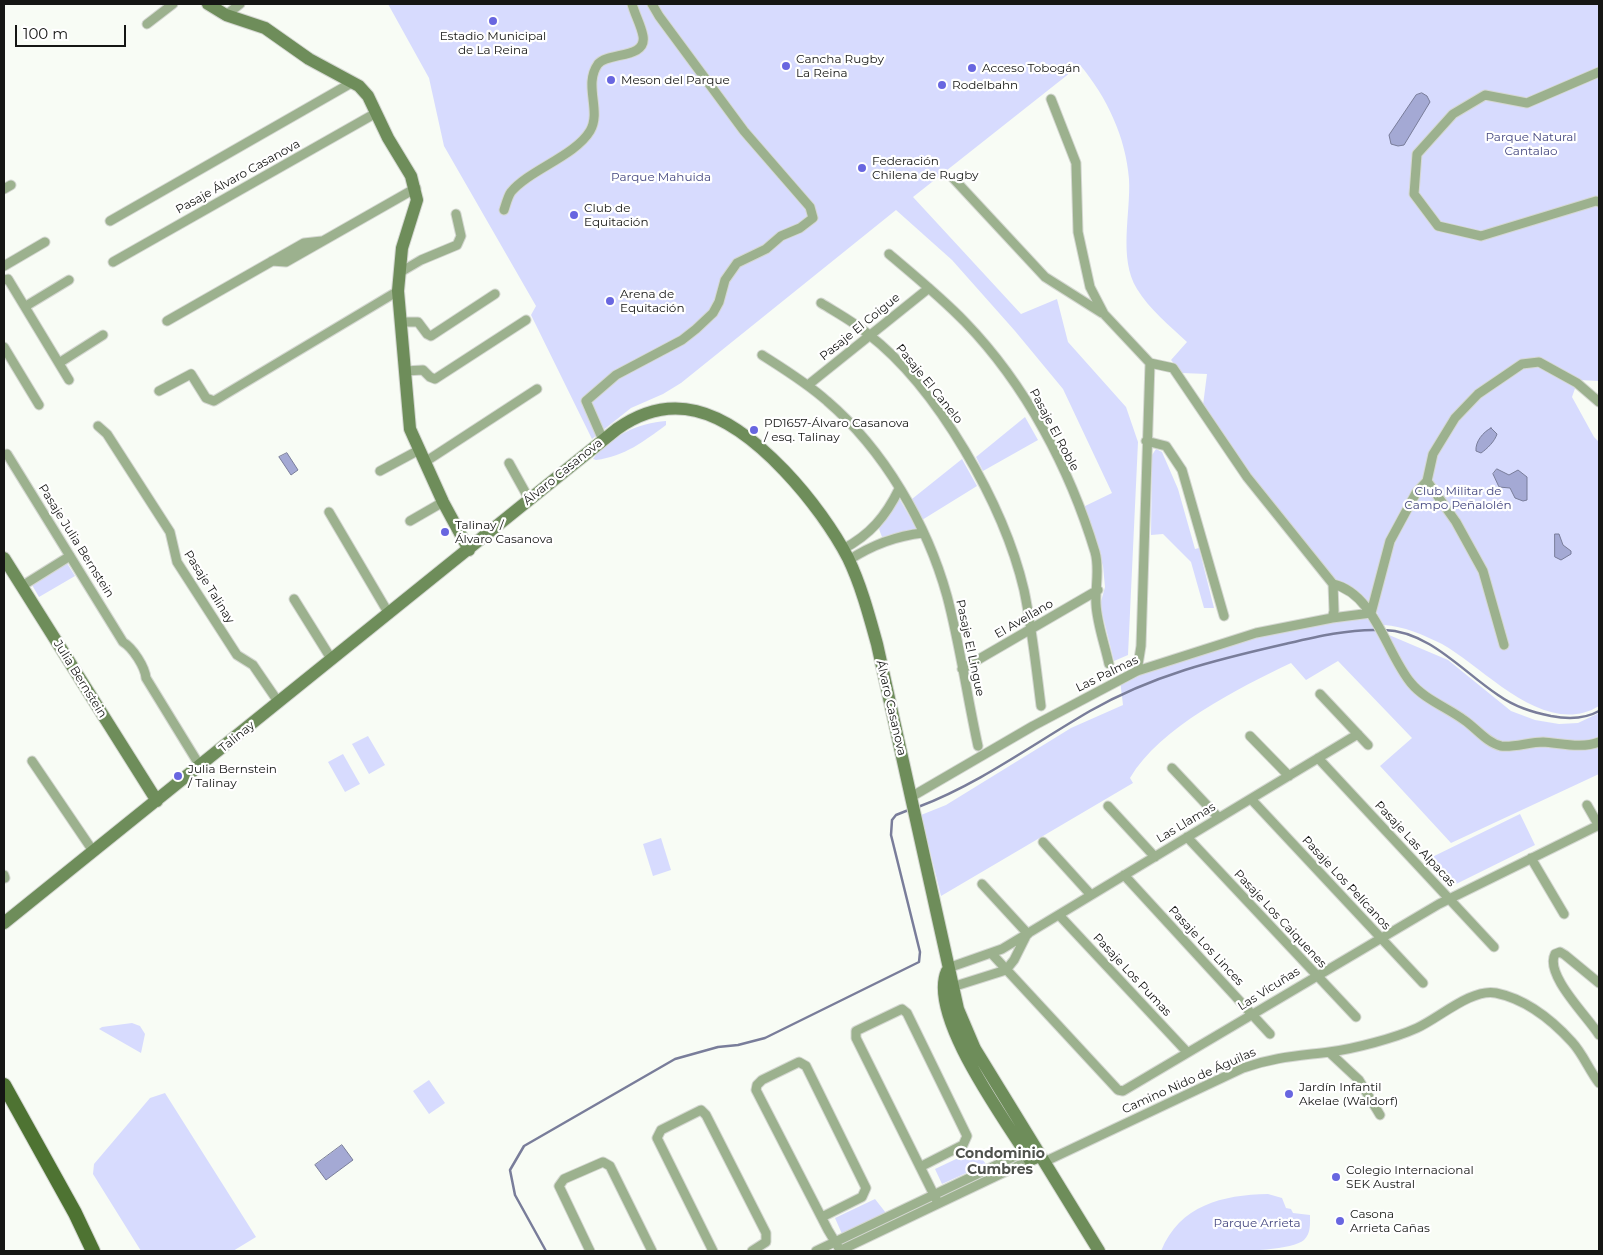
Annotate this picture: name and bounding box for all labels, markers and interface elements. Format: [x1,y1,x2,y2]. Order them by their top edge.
scale bar [18,15,129,47]
marker: Estadio Municipal de La Reina [487,15,499,27]
text: 100 m [23,24,68,43]
place label: Estadio Municipal de La Reina [440,29,546,57]
place label: Cancha Rugby La Reina [796,52,884,80]
marker: Cancha Rugby La Reina [780,60,792,72]
place label: Acceso Tobogán [982,61,1080,75]
marker: Acceso Tobogán [966,62,978,74]
place label: Meson del Parque [621,73,730,87]
marker: Meson del Parque [605,74,617,86]
place label: Rodelbahn [952,78,1018,92]
marker: Rodelbahn [936,79,948,91]
park label: Parque Natural Cantalao [1485,130,1577,158]
street label: Pasaje Álvaro Casanova [173,137,303,217]
place label: Federación Chilena de Rugby [872,154,979,182]
marker: Federación Chilena de Rugby [856,162,868,174]
park label: Parque Mahuida [611,170,711,184]
place label: Club de Equitación [584,201,648,229]
marker: Club de Equitación [568,209,580,221]
place label: Arena de Equitación [620,287,684,315]
street label: Pasaje El Coigue [817,290,903,364]
marker: Arena de Equitación [604,295,616,307]
street label: Pasaje El Canelo [893,341,965,427]
street label: Pasaje El Roble [1026,386,1082,474]
place label: PD1657-Álvaro Casanova / esq. Talinay [764,416,909,444]
marker: PD1657-Álvaro Casanova / esq. Talinay [748,424,760,436]
street label: Álvaro Casanova [520,436,606,508]
street label: Pasaje Julia Bernstein [35,482,117,600]
park label: Club Militar de Campo Peñalolén [1404,484,1512,512]
place label: Talinay / Álvaro Casanova [455,518,553,546]
marker: Talinay / Álvaro Casanova [439,526,451,538]
street label: Pasaje Talinay [181,548,237,626]
street label: El Avellano [992,596,1056,642]
street label: Pasaje El Lingue [953,598,987,698]
street label: Julia Bernstein [50,637,110,721]
street label: Las Palmas [1073,653,1141,695]
street label: Álvaro Casanova [873,659,909,757]
street label: Talinay [216,718,258,756]
place label: Julia Bernstein / Talinay [188,762,277,790]
marker: Julia Bernstein / Talinay [172,770,184,782]
street label: Pasaje Las Alpacas [1372,798,1458,890]
street label: Las Llamas [1154,800,1218,846]
street label: Pasaje Los Pelícanos [1299,833,1393,933]
street label: Pasaje Los Caiquenes [1231,867,1329,971]
street label: Pasaje Los Linces [1165,903,1247,989]
street label: Pasaje Los Pumas [1090,931,1174,1019]
street label: Las Vicuñas [1235,964,1303,1014]
street label: Camino Nido de Águilas [1120,1045,1258,1117]
place label: Jardín Infantil Akelae (Waldorf) [1299,1080,1398,1108]
marker: Jardín Infantil Akelae (Waldorf) [1283,1088,1295,1100]
district label: Condominio Cumbres [955,1146,1045,1178]
place label: Colegio Internacional SEK Austral [1346,1163,1474,1191]
marker: Colegio Internacional SEK Austral [1330,1171,1342,1183]
place label: Casona Arrieta Cañas [1350,1207,1430,1235]
marker: Casona Arrieta Cañas [1334,1215,1346,1227]
park label: Parque Arrieta [1214,1216,1300,1230]

